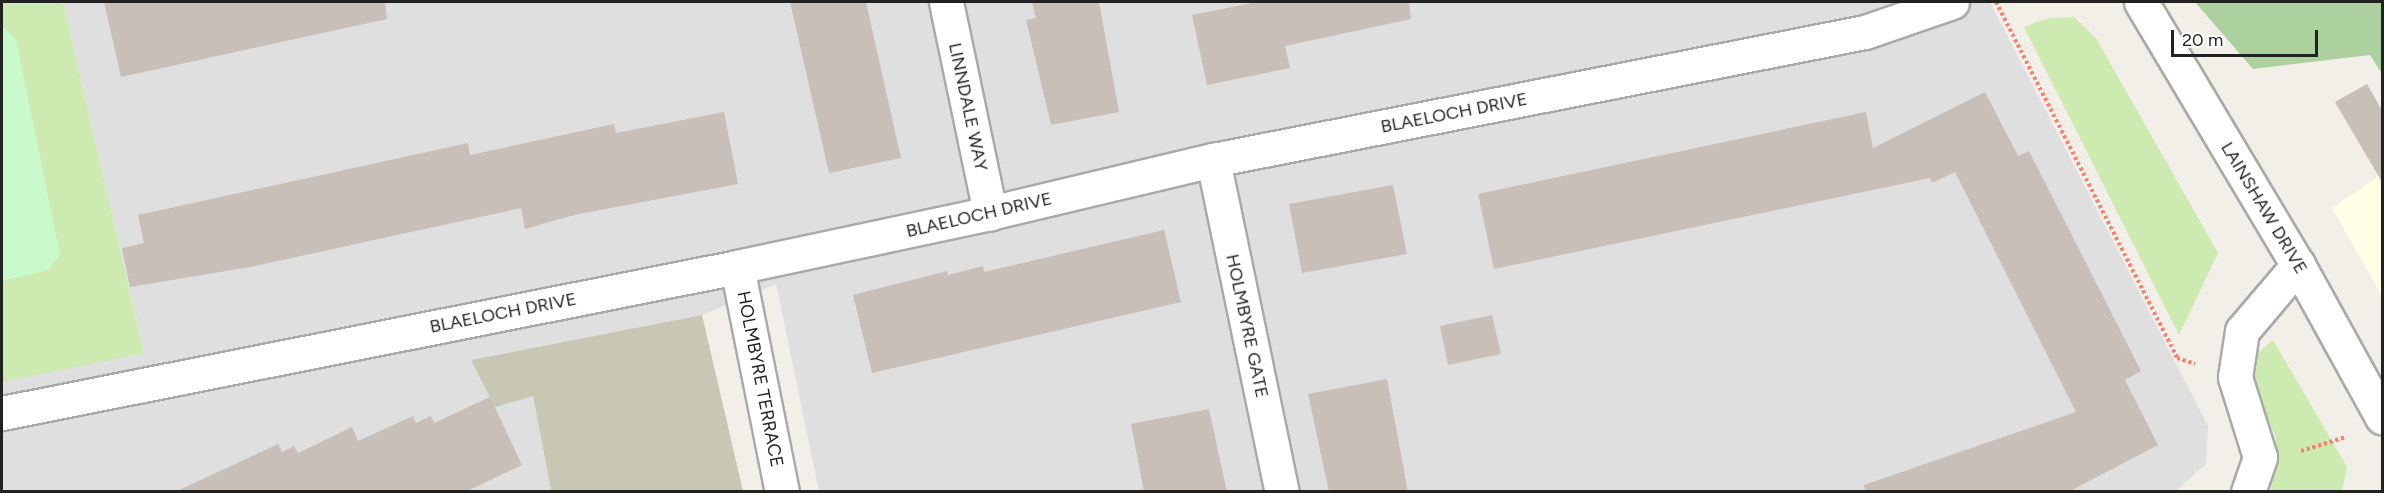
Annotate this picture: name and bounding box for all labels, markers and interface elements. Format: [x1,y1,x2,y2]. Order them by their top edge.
scale bar [2174,18,2321,56]
text: 20 m [2182,29,2223,51]
street label: LINNDALE WAY [944,41,992,173]
street label: BLAELOCH DRIVE [1379,88,1529,138]
street label: LAINSHAW DRIVE [2216,138,2312,278]
street label: BLAELOCH DRIVE [904,188,1054,242]
street label: HOLMBYRE GATE [1221,252,1273,400]
street label: BLAELOCH DRIVE [428,288,578,338]
street label: HOLMBYRE TERRACE [732,289,788,469]

